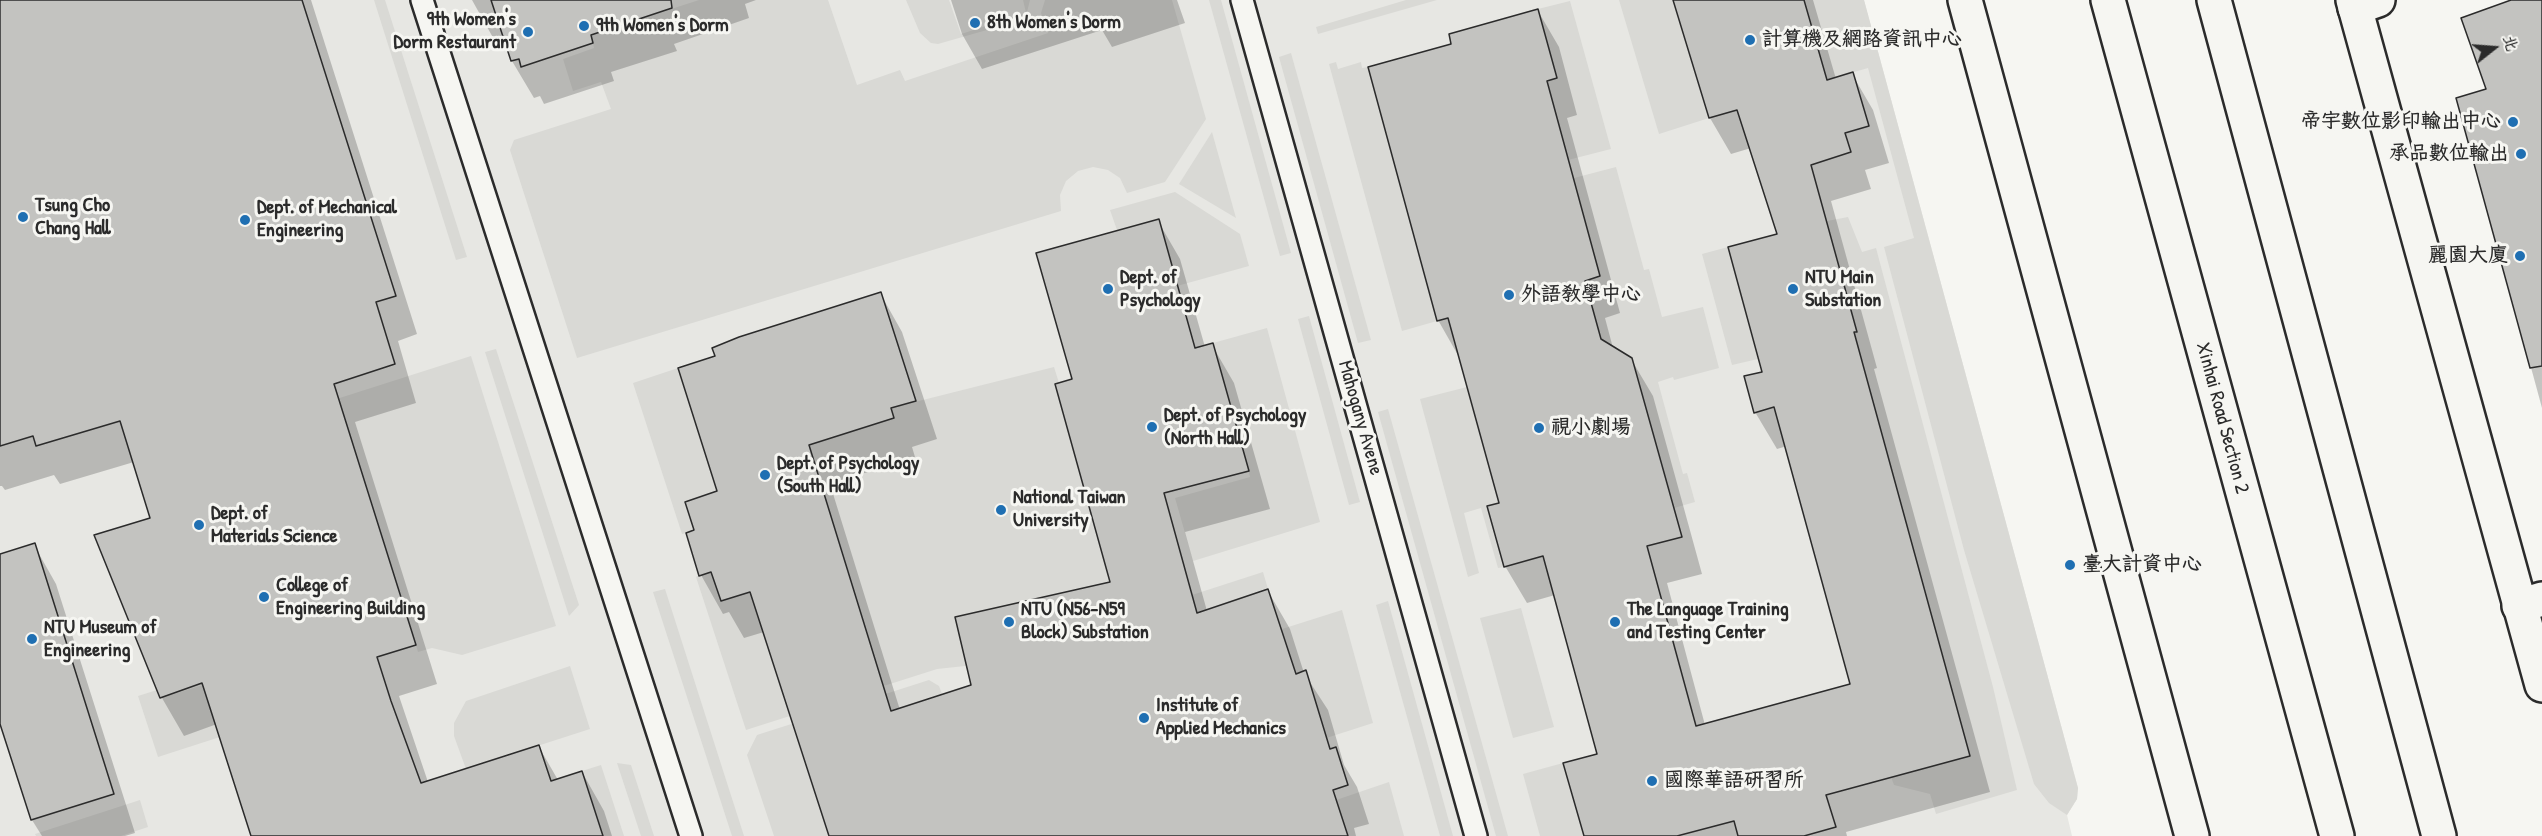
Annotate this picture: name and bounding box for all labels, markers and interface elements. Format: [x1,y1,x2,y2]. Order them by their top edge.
place label: 9th Women's Dorm Restaurant [394,8,516,55]
place label: 8th Women's Dorm [987,11,1121,35]
place label: 9th Women's Dorm [596,14,729,38]
marker: 8th Women's Dorm [968,16,982,30]
north arrow [2464,18,2524,78]
marker: 9th Women's Dorm [577,19,591,33]
marker: 9th Women's Dorm Restaurant [521,25,535,39]
place label: 計算機及網路資訊中心 [1762,28,1962,52]
text: 北 [2498,32,2524,54]
marker: 計算機及網路資訊中心 [1743,33,1757,47]
place label: 帝宇數位影印輸出中心 [2301,110,2501,134]
marker: 帝宇數位影印輸出中心 [2506,115,2520,129]
place label: 承品數位輸出 [2389,142,2509,166]
marker: 承品數位輸出 [2514,147,2528,161]
place label: Tsung Cho Chang Hall [35,194,111,241]
place label: Dept. of Mechanical Engineering [257,196,397,243]
marker: Tsung Cho Chang Hall [16,210,30,224]
marker: Dept. of Mechanical Engineering [238,213,252,227]
place label: 麗園大廈 [2428,244,2508,268]
marker: 麗園大廈 [2513,249,2527,263]
place label: Dept. of Psychology [1120,266,1201,313]
place label: NTU Main Substation [1805,266,1881,313]
marker: Dept. of Psychology [1101,282,1115,296]
marker: NTU Main Substation [1786,282,1800,296]
place label: 外語教學中心 [1521,283,1641,307]
marker: 外語教學中心 [1502,288,1516,302]
street label: Xinhai Road Section 2 [2190,340,2254,496]
street label: Mahogany Avene [1332,358,1388,478]
place label: Dept. of Psychology (North Hall) [1164,404,1306,451]
place label: 視小劇場 [1551,416,1631,440]
marker: Dept. of Psychology (North Hall) [1145,420,1159,434]
marker: 視小劇場 [1532,421,1546,435]
place label: Dept. of Psychology (South Hall) [777,452,919,499]
marker: Dept. of Psychology (South Hall) [758,468,772,482]
place label: National Taiwan University [1013,486,1126,533]
place label: Dept. of Materials Science [211,502,337,549]
marker: National Taiwan University [994,503,1008,517]
marker: Dept. of Materials Science [192,518,206,532]
place label: 臺大計資中心 [2082,553,2202,577]
marker: 臺大計資中心 [2063,558,2077,572]
place label: College of Engineering Building [276,574,425,621]
marker: College of Engineering Building [257,590,271,604]
place label: NTU (N56-N59 Block) Substation [1021,598,1149,645]
place label: The Language Training and Testing Center [1627,598,1789,645]
marker: NTU (N56-N59 Block) Substation [1002,615,1016,629]
marker: The Language Training and Testing Center [1608,615,1622,629]
place label: NTU Museum of Engineering [44,616,157,663]
marker: NTU Museum of Engineering [25,632,39,646]
place label: Institute of Applied Mechanics [1156,694,1286,741]
marker: Institute of Applied Mechanics [1137,711,1151,725]
place label: 國際華語研習所 [1664,769,1804,793]
marker: 國際華語研習所 [1645,774,1659,788]

